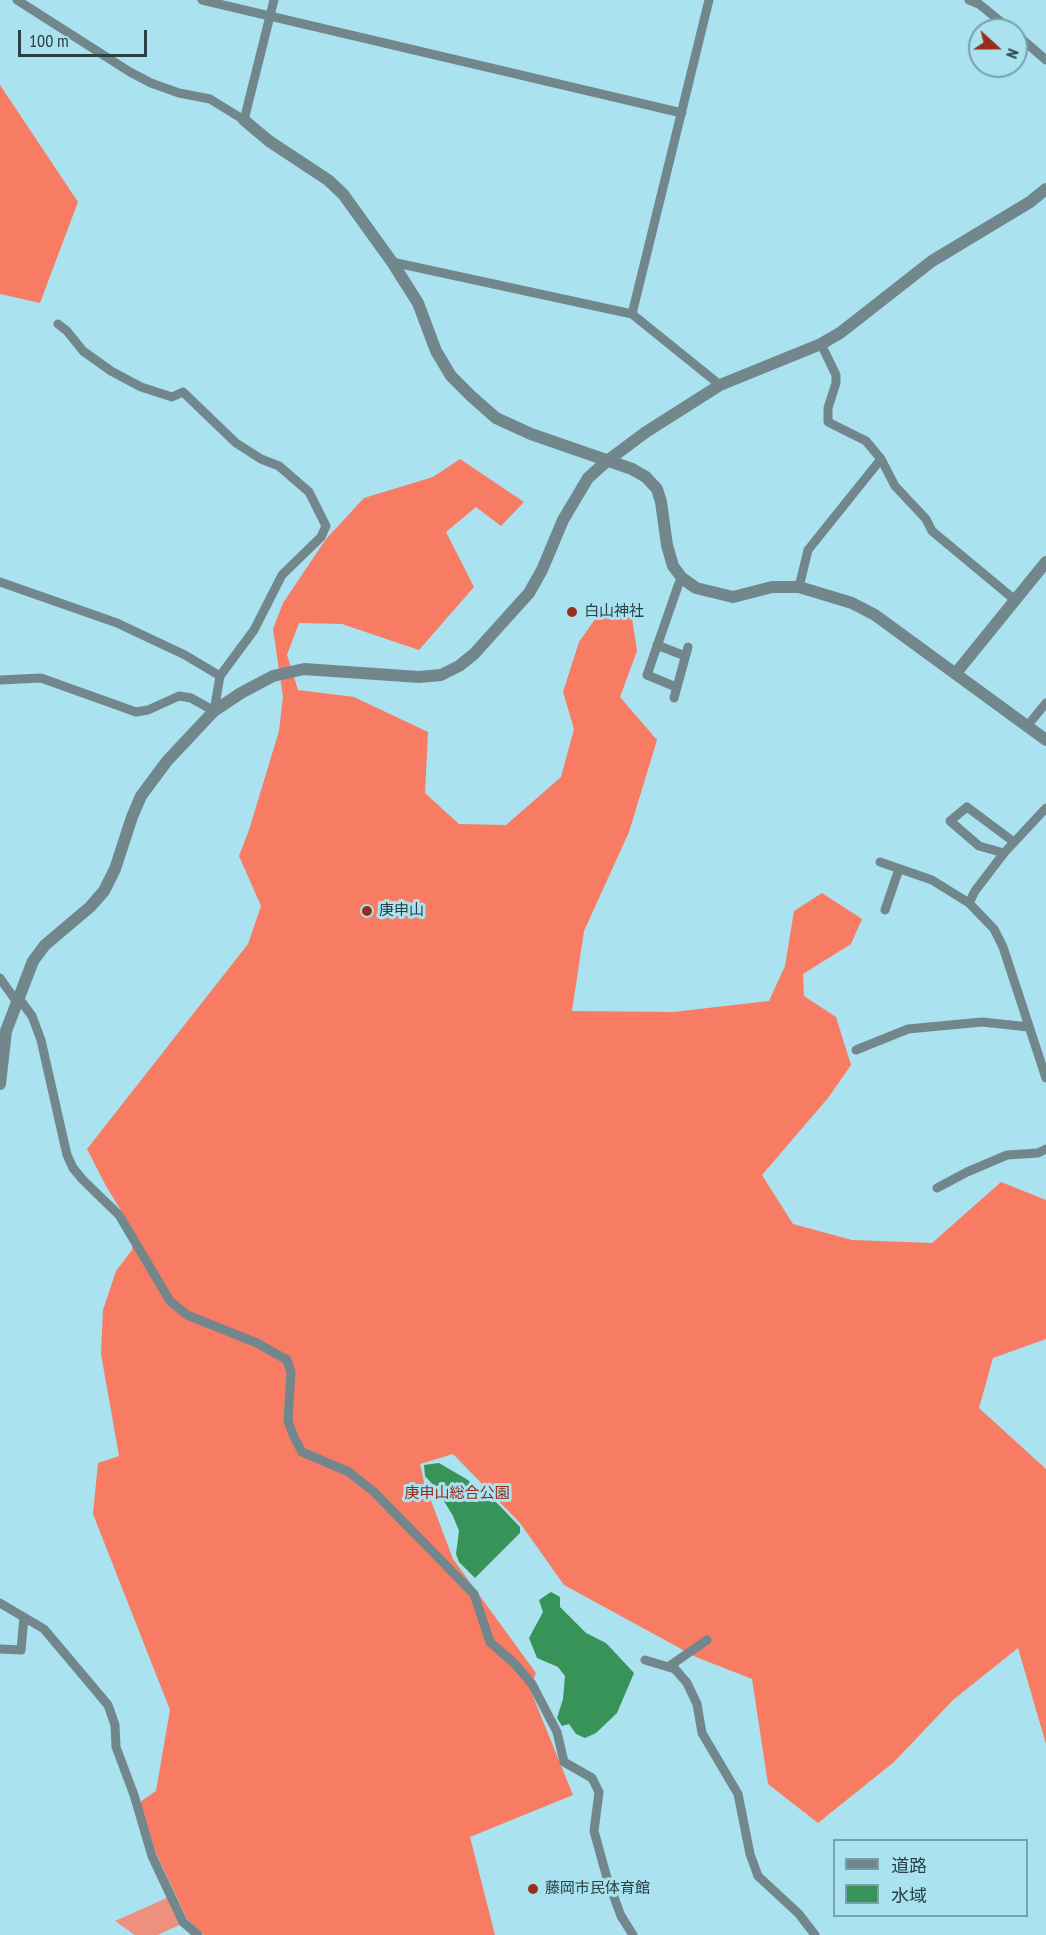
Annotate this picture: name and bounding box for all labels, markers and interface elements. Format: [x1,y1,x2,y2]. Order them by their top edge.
scale bar [21,18,150,56]
north arrow [968,18,1028,78]
text: 100 m [29,29,69,52]
text: N [1002,46,1024,61]
place label: 白山神社 [584,603,644,621]
marker: 白山神社 [565,605,579,619]
place label: 庚申山 [379,902,424,920]
marker: 庚申山 [360,904,374,918]
park label: 庚申山総合公園 [405,1485,509,1503]
legend [833,1839,1028,1917]
text: 道路 [891,1854,927,1877]
place label: 藤岡市民体育館 [545,1880,650,1898]
marker: 藤岡市民体育館 [526,1882,540,1896]
text: 水域 [891,1884,927,1907]

